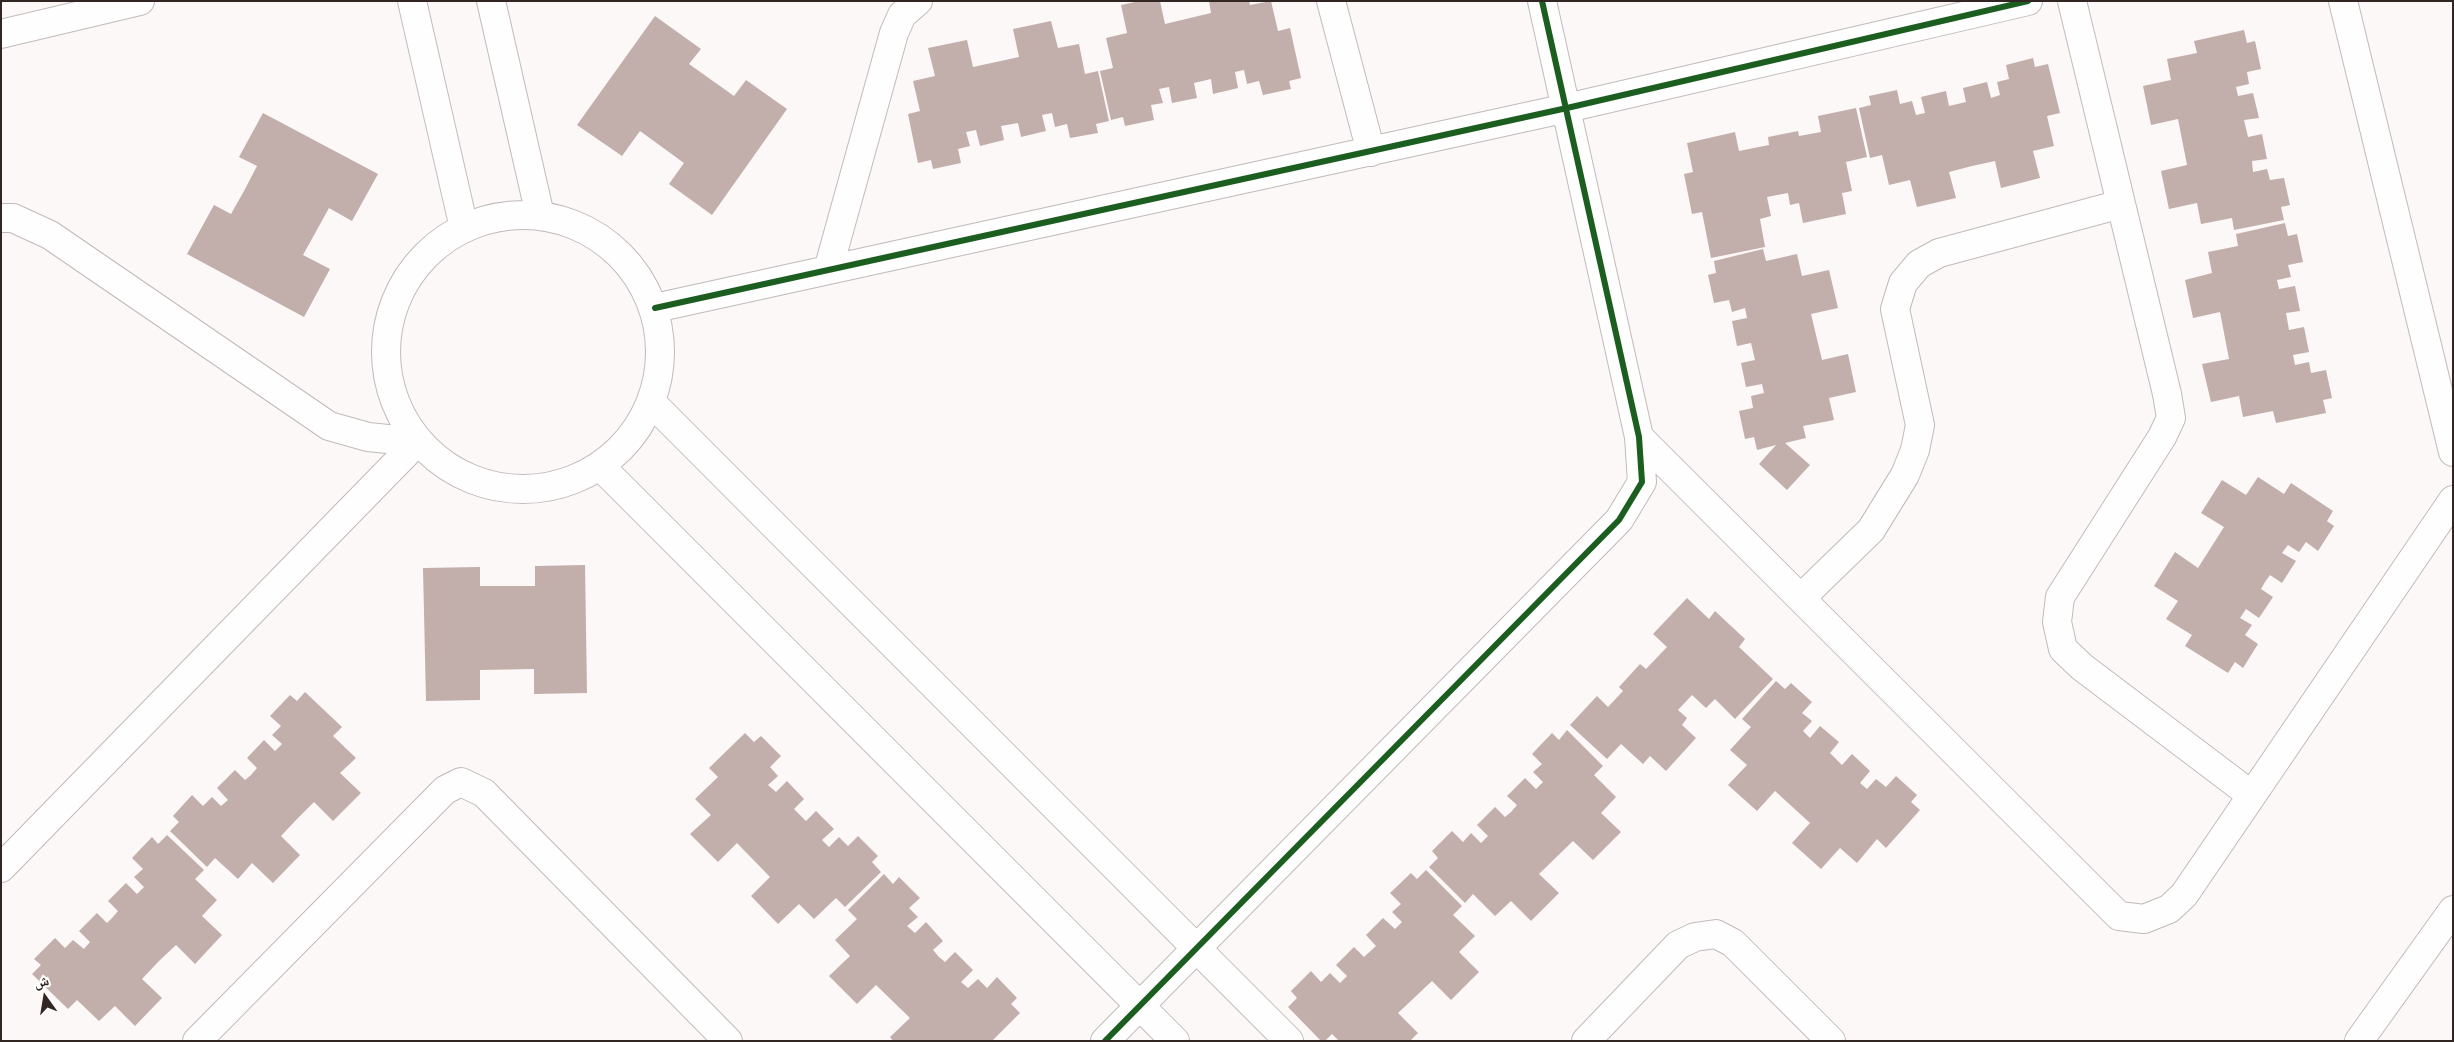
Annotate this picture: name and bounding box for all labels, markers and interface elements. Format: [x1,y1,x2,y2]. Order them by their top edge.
text: ش [32,971,51,993]
north arrow [20,972,70,1022]

